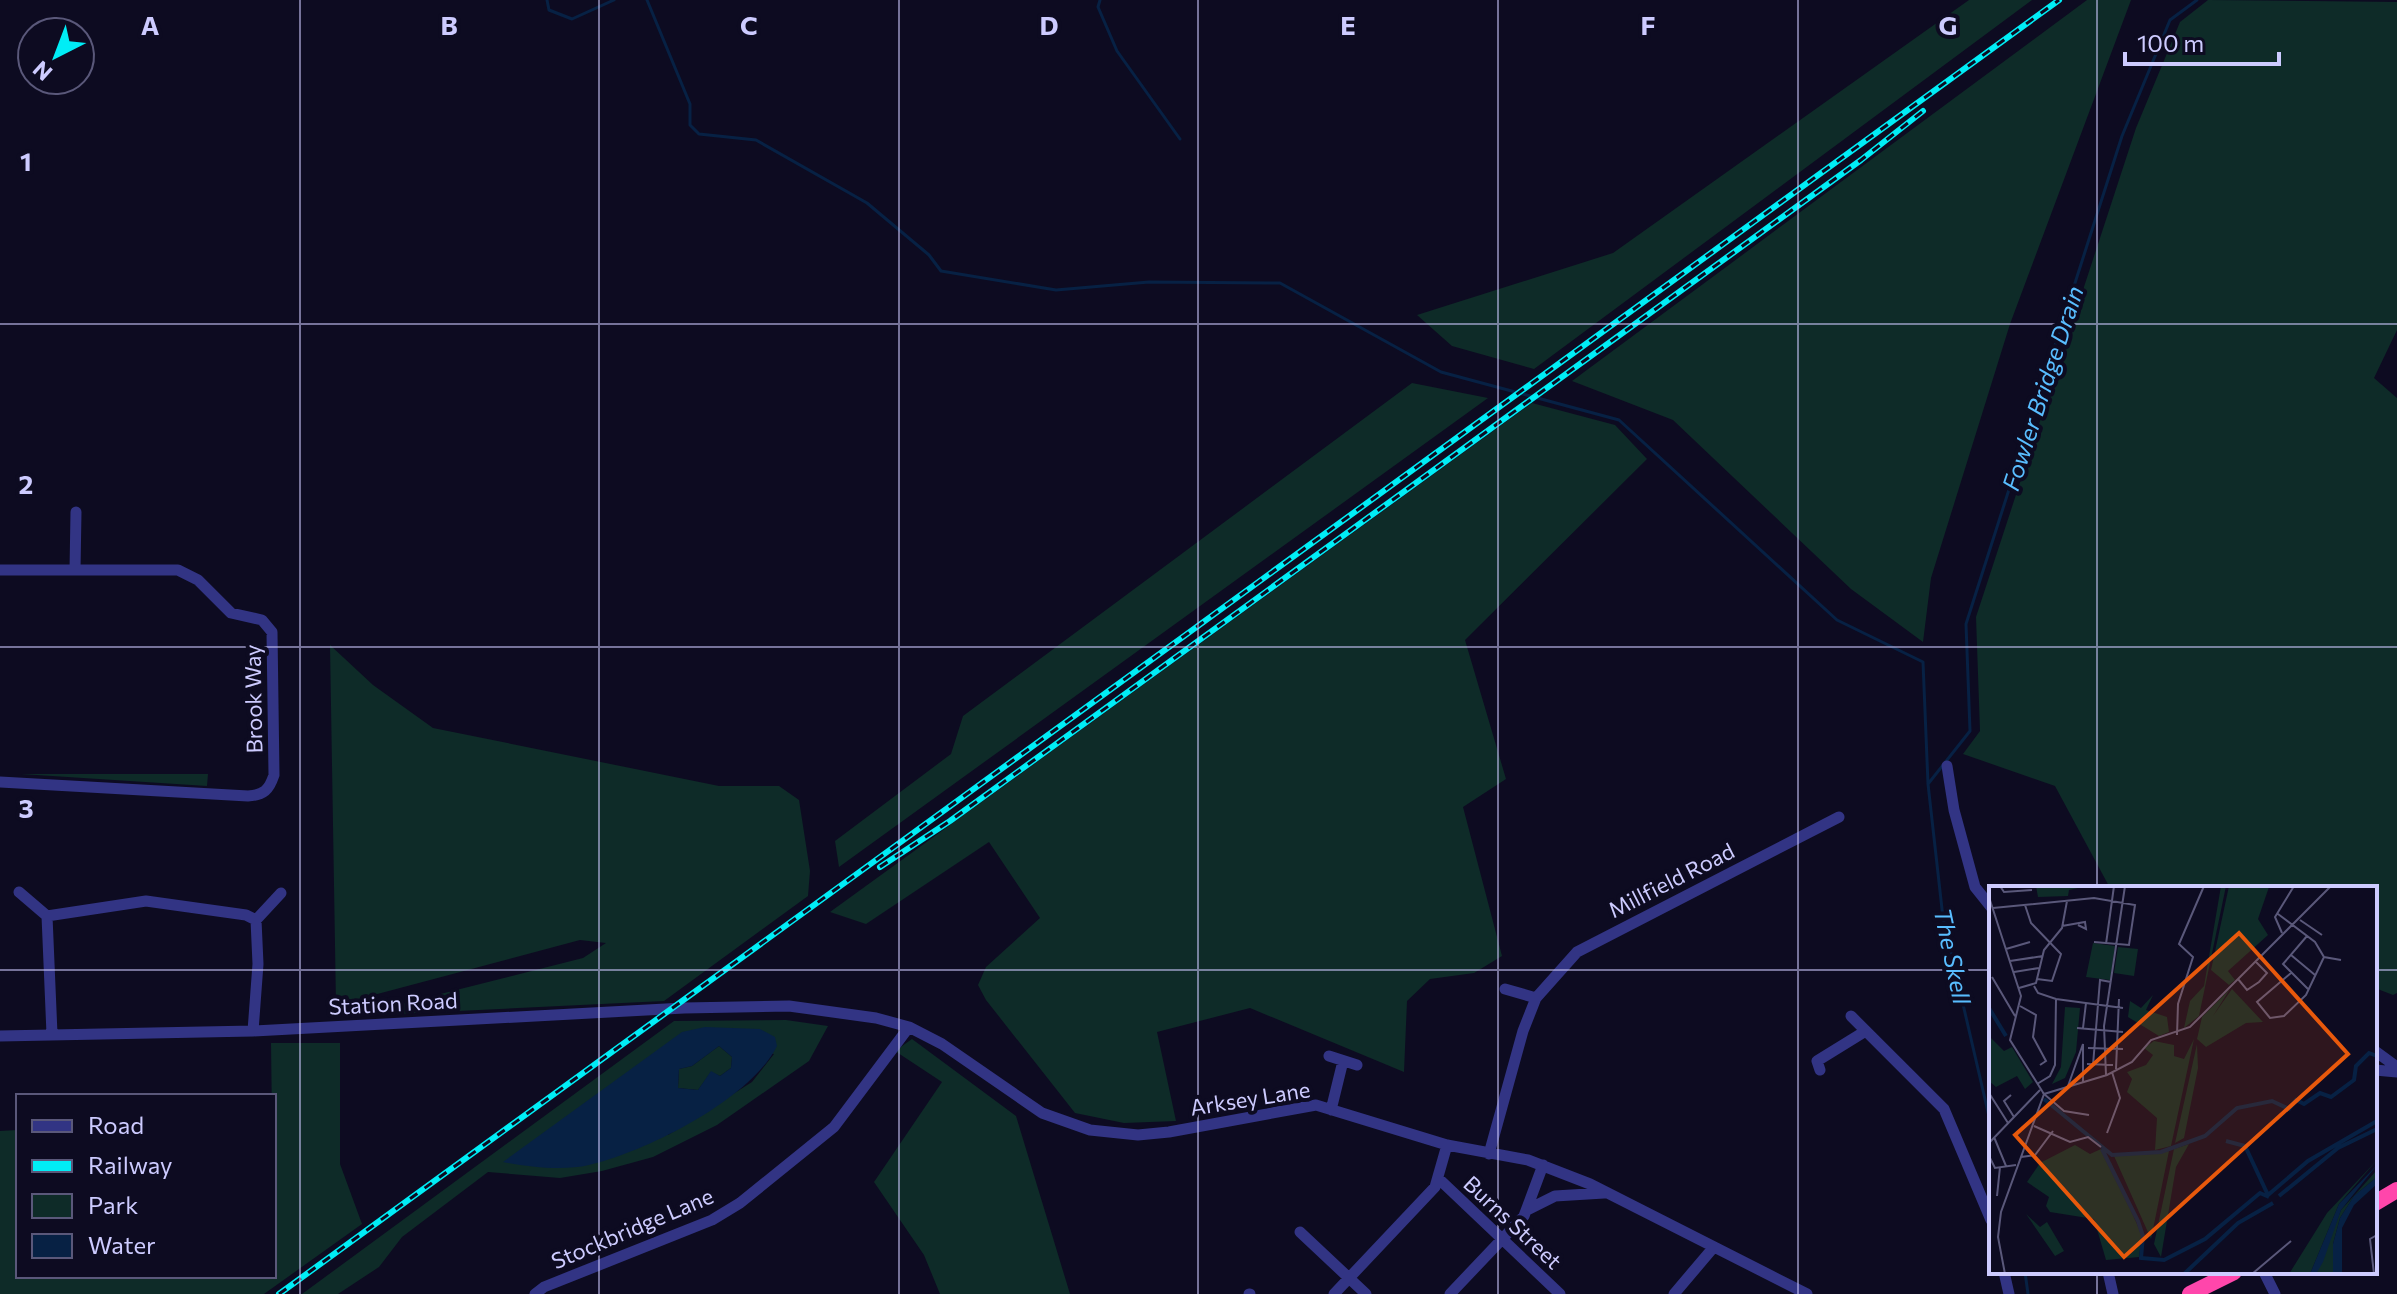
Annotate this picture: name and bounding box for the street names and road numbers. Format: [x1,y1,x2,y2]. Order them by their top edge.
street label: Brook Way [239,644,267,754]
street label: Millfield Road [1604,837,1738,923]
street label: Station Road [328,986,458,1020]
street label: Arksey Lane [1188,1075,1312,1121]
street label: Burns Street [1458,1170,1568,1274]
street label: Stockbridge Lane [547,1182,717,1274]

